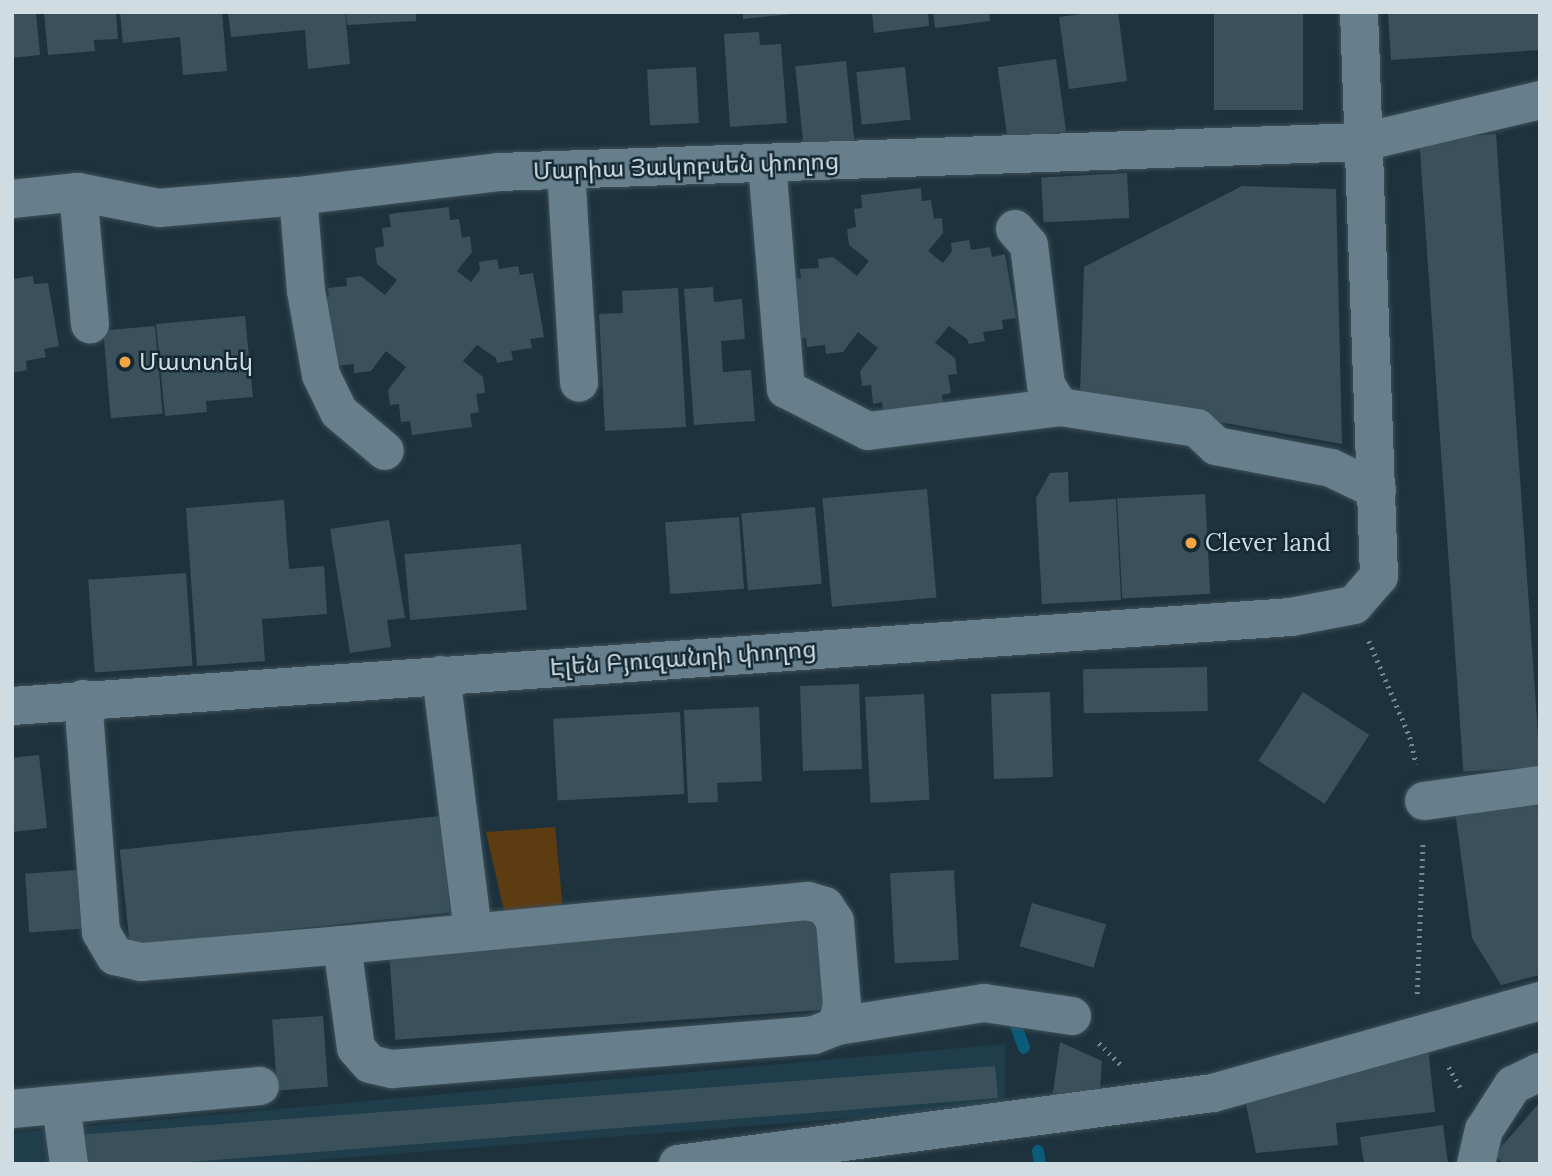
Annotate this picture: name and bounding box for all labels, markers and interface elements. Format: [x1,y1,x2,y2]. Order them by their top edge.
street label: Մարիա Յակոբսեն փողոց [532,146,840,186]
place label: Մատտեկ [139,348,253,376]
marker: Մատտեկ [117,354,133,370]
place label: Clever land [1205,529,1331,557]
marker: Clever land [1183,535,1199,551]
street label: Էլեն Բյուզանդի փողոց [549,634,817,682]

